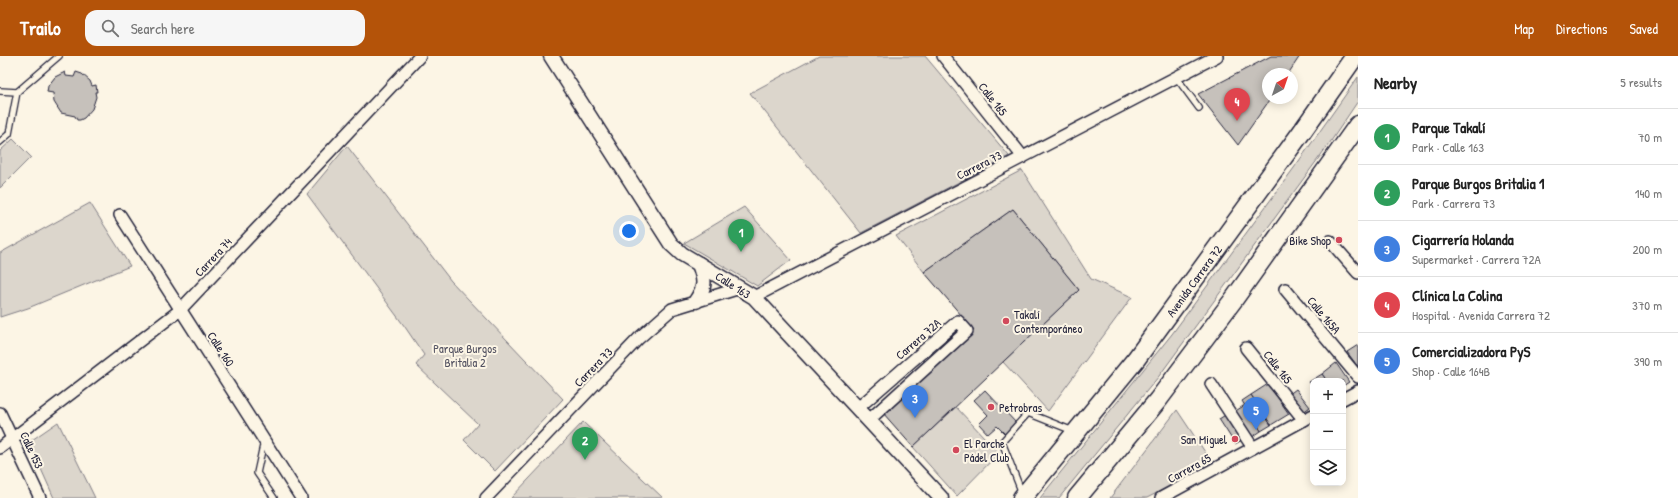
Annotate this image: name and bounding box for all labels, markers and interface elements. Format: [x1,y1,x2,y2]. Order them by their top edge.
search box [85,10,365,46]
text: Trailo [20,15,61,41]
icon: search [99,17,121,39]
text: Search here [131,18,195,39]
text: Map [1514,19,1534,38]
text: Directions [1556,19,1607,38]
text: Saved [1629,19,1658,38]
north arrow [1262,68,1298,104]
text: Nearby [1374,71,1417,94]
text: 5 results [1620,73,1662,91]
street label: Calle 165 [975,79,1011,119]
pin: 4 [1224,88,1250,121]
text: Parque Takalí [1412,117,1486,138]
text: 1 [1385,128,1389,146]
text: 70 m [1638,128,1662,146]
text: Park · Calle 163 [1412,138,1484,156]
street label: Carrera 73 [953,146,1005,184]
text: Parque Burgos Britalia 1 [1412,173,1544,194]
text: 2 [1384,184,1390,202]
text: 140 m [1635,184,1662,202]
text: Park · Carrera 73 [1412,194,1495,212]
pin: 1 [728,219,754,252]
your location [619,221,639,241]
text: Cigarrería Holanda [1412,229,1514,250]
place label: Bike Shop [1289,232,1331,249]
street label: Carrera 74 [190,233,236,280]
marker: Bike Shop [1334,235,1344,245]
text: 3 [1384,240,1390,258]
text: 200 m [1632,240,1662,258]
street label: Avenida Carrera 72 [1162,241,1226,320]
text: Supermarket · Carrera 72A [1412,250,1541,268]
street label: Calle 163 [712,268,754,302]
text: Clínica La Colina [1412,285,1502,306]
street label: Calle 165A [1303,293,1345,337]
text: 4 [1385,296,1389,314]
text: 370 m [1632,296,1662,314]
place label: Takalí Contemporáneo [1014,306,1082,337]
text: Hospital · Avenida Carrera 72 [1412,306,1550,324]
street label: Carrera 72A [892,315,944,363]
marker: Takalí Contemporáneo [1001,316,1011,326]
street label: Calle 160 [203,328,239,370]
park label: Parque Burgos Britalia 2 [433,340,497,371]
text: Comercializadora PyS [1412,341,1530,362]
street label: Carrera 73 [570,344,616,390]
street label: Calle 165 [1260,347,1296,387]
text: 5 [1384,352,1390,370]
text: 390 m [1634,352,1662,370]
text: Shop · Calle 164B [1412,362,1490,380]
map controls [1310,378,1346,486]
button: + [1310,378,1346,414]
pin: 3 [902,385,928,418]
pin: 5 [1243,397,1269,430]
place label: Petrobras [999,399,1042,416]
marker: Petrobras [986,402,996,412]
button: − [1310,414,1346,450]
pin: 2 [572,427,598,460]
street label: Calle 153 [16,429,48,471]
place label: San Miguel [1181,431,1228,448]
marker: San Miguel [1230,434,1240,444]
place label: El Parche Pádel Club [964,435,1009,466]
marker: El Parche Pádel Club [951,445,961,455]
street label: Carrera 65 [1164,449,1214,487]
button: layers [1310,450,1346,486]

